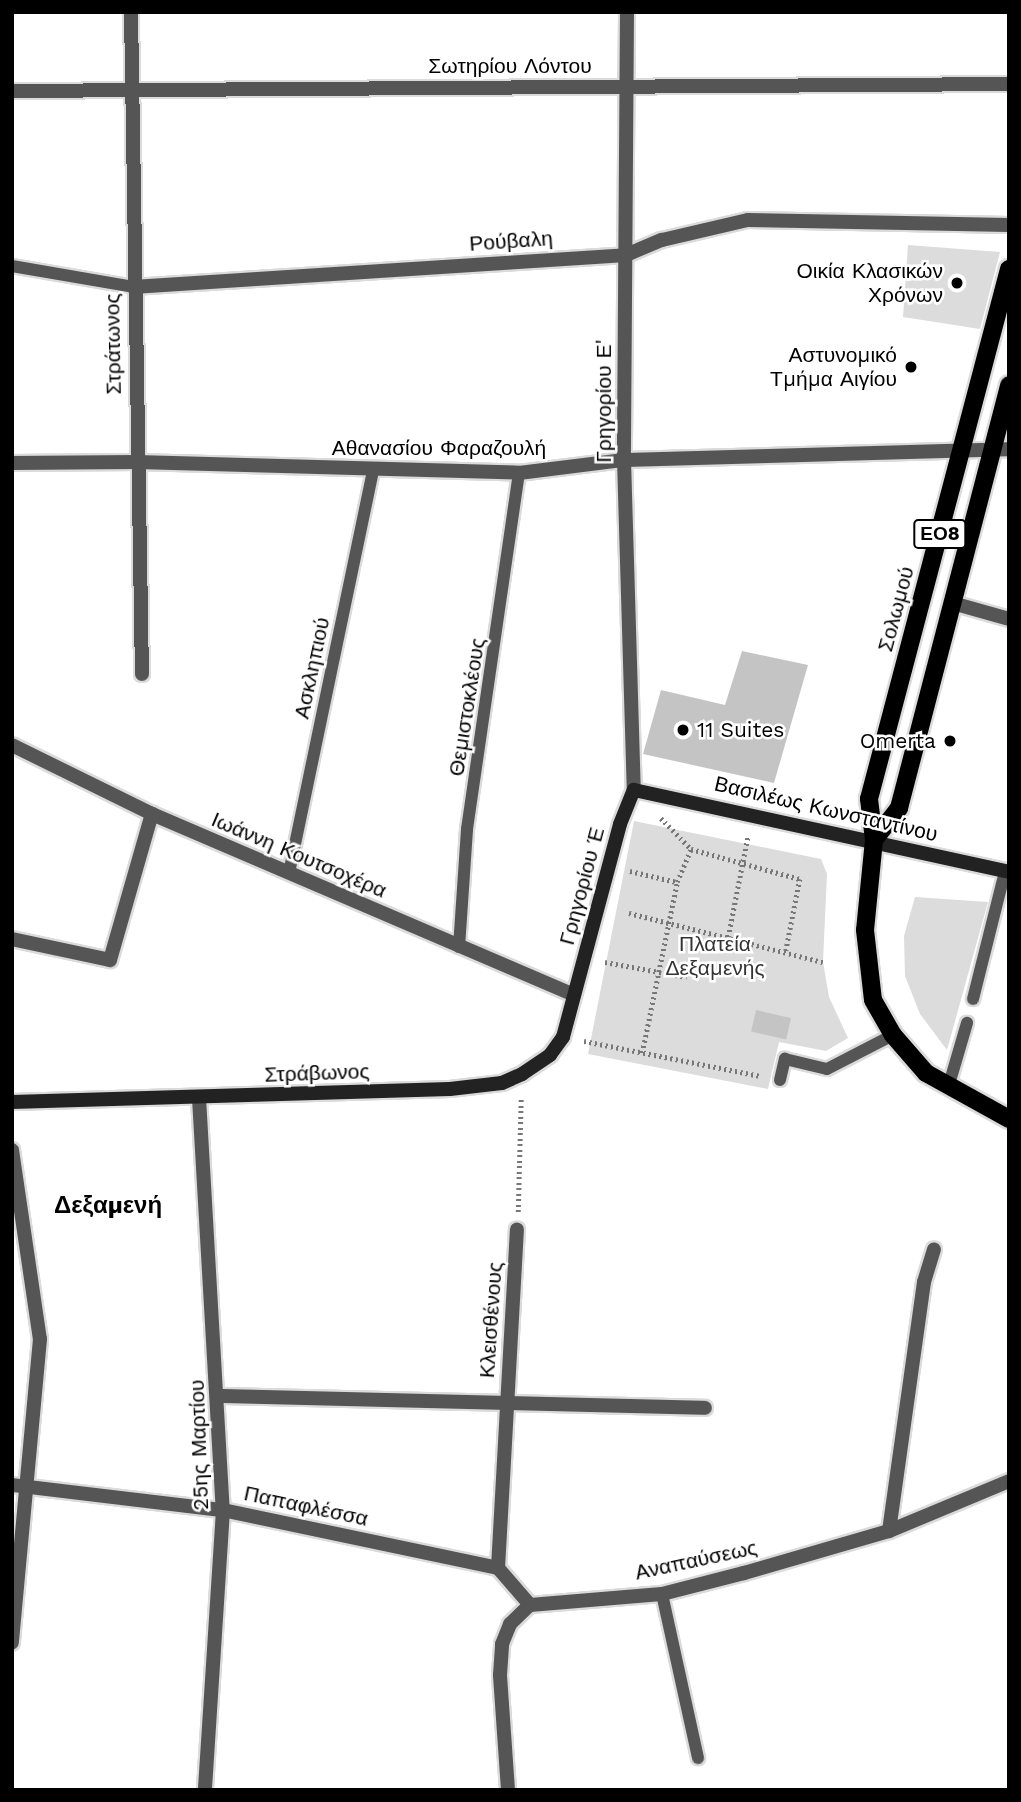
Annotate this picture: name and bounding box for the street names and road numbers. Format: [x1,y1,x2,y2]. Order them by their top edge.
street label: Σωτηρίου Λόντου [428,53,592,79]
street label: Ρούβαλη [468,226,554,256]
street label: Στράτωνος [100,293,126,395]
street label: Γρηγορίου Ε' [591,339,617,463]
street label: Αθανασίου Φαραζουλή [332,435,546,461]
road number: ΕΟ8 [912,519,968,550]
street label: Σολωμού [873,564,919,654]
street label: Ασκληπιού [289,615,335,721]
street label: Θεμιστοκλέους [444,636,490,778]
street label: Βασιλέως Κωνσταντίνου [712,771,940,847]
street label: Ιωάννη Κουτσοχέρα [208,807,390,903]
street label: Γρηγορίου Έ [554,824,610,948]
street label: Στράβωνος [264,1059,370,1087]
street label: Κλεισθένους [474,1261,508,1379]
street label: 25ης Μαρτίου [184,1379,214,1511]
street label: Παπαφλέσσα [242,1481,370,1531]
street label: Αναπαύσεως [633,1535,759,1585]

